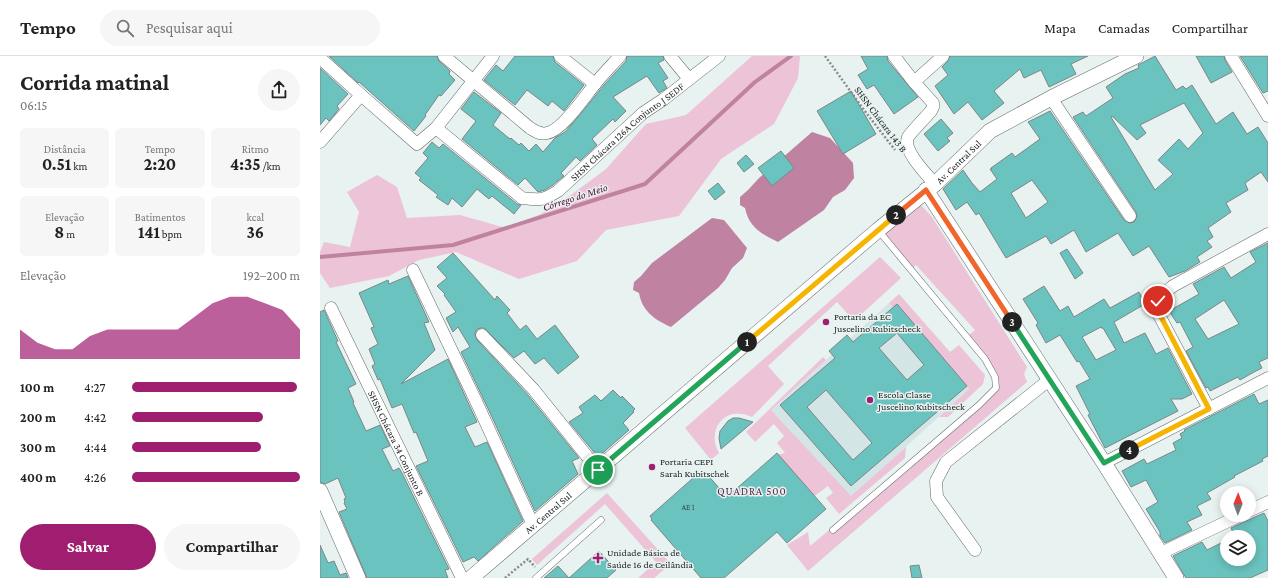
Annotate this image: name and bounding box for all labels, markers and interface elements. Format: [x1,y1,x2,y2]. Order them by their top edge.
search box [100,10,380,46]
text: Tempo [20,17,76,38]
icon: search [114,17,136,39]
text: Pesquisar aqui [146,20,233,36]
text: Mapa [1044,20,1076,36]
text: Camadas [1098,20,1150,36]
text: Compartilhar [1172,20,1248,36]
button: share [258,69,300,111]
text: Corrida matinal [20,70,169,95]
street label: SHSN Chácara 126A Conjunto J SEDF [568,81,686,183]
street label: SHSN Chácara 143 B [852,84,909,155]
text: 06:15 [20,98,47,113]
street label: Av. Central Sul [934,138,984,186]
text: Distância [44,143,85,155]
text: Tempo [145,143,175,155]
text: Ritmo [242,143,269,155]
text: 0.51 [42,155,71,174]
text: 2:20 [144,155,176,174]
text: 4:35 [230,155,261,174]
text: km [71,160,87,172]
text: /km [261,160,281,172]
water label: Córrego do Meio [541,181,609,214]
pin: 2 [886,205,906,225]
text: 2 [893,209,899,221]
text: Elevação [45,211,84,223]
text: Batimentos [135,211,185,223]
text: kcal [246,211,264,223]
text: 8 [54,223,64,242]
text: 141 [138,223,160,242]
text: 36 [247,223,264,242]
text: m [64,228,75,240]
text: bpm [160,228,182,240]
text: Elevação [20,268,66,283]
text: 192–200 m [243,268,300,283]
pin [1141,284,1175,318]
icon: check [1147,290,1169,312]
place label: Portaria da EC Juscelino Kubitscheck [833,311,921,334]
pin: 3 [1002,312,1022,332]
text: 3 [1009,316,1015,328]
marker: Portaria da EC Juscelino Kubitscheck [821,317,831,327]
pin: 1 [737,332,757,352]
text: 1 [745,336,749,348]
text: 100 m [20,380,54,395]
text: 4:27 [84,380,106,395]
street label: SHSN Chácara 34 Conjunto B [366,389,426,498]
place label: Escola Classe Juscelino Kubitscheck [877,389,965,412]
marker: Escola Classe Juscelino Kubitscheck [865,395,875,405]
text: 200 m [20,410,56,425]
text: 4:42 [84,410,106,425]
text: 300 m [20,440,56,455]
text: 4:44 [84,440,107,455]
pin: 4 [1119,440,1139,460]
text: 4 [1126,444,1132,456]
pin [581,453,615,487]
place label: Portaria CEPI Sarah Kubitschek [660,456,729,479]
icon: arrive [587,459,609,481]
marker: Portaria CEPI Sarah Kubitschek [647,462,657,472]
text: 400 m [20,470,56,485]
text: 4:26 [84,470,106,485]
district label: QUADRA 500 [717,485,787,497]
north arrow [1220,486,1256,522]
map controls [1220,486,1256,566]
street label: Av. Central Sul [522,489,574,536]
house number: AE 1 [681,503,695,512]
button: Salvar [20,524,156,570]
button: Compartilhar [164,524,300,570]
button: layers [1220,530,1256,566]
place label: Unidade Básica de Saúde 16 de Ceilândia [607,547,693,570]
marker: Unidade Básica de Saúde 16 de Ceilândia [592,552,604,564]

